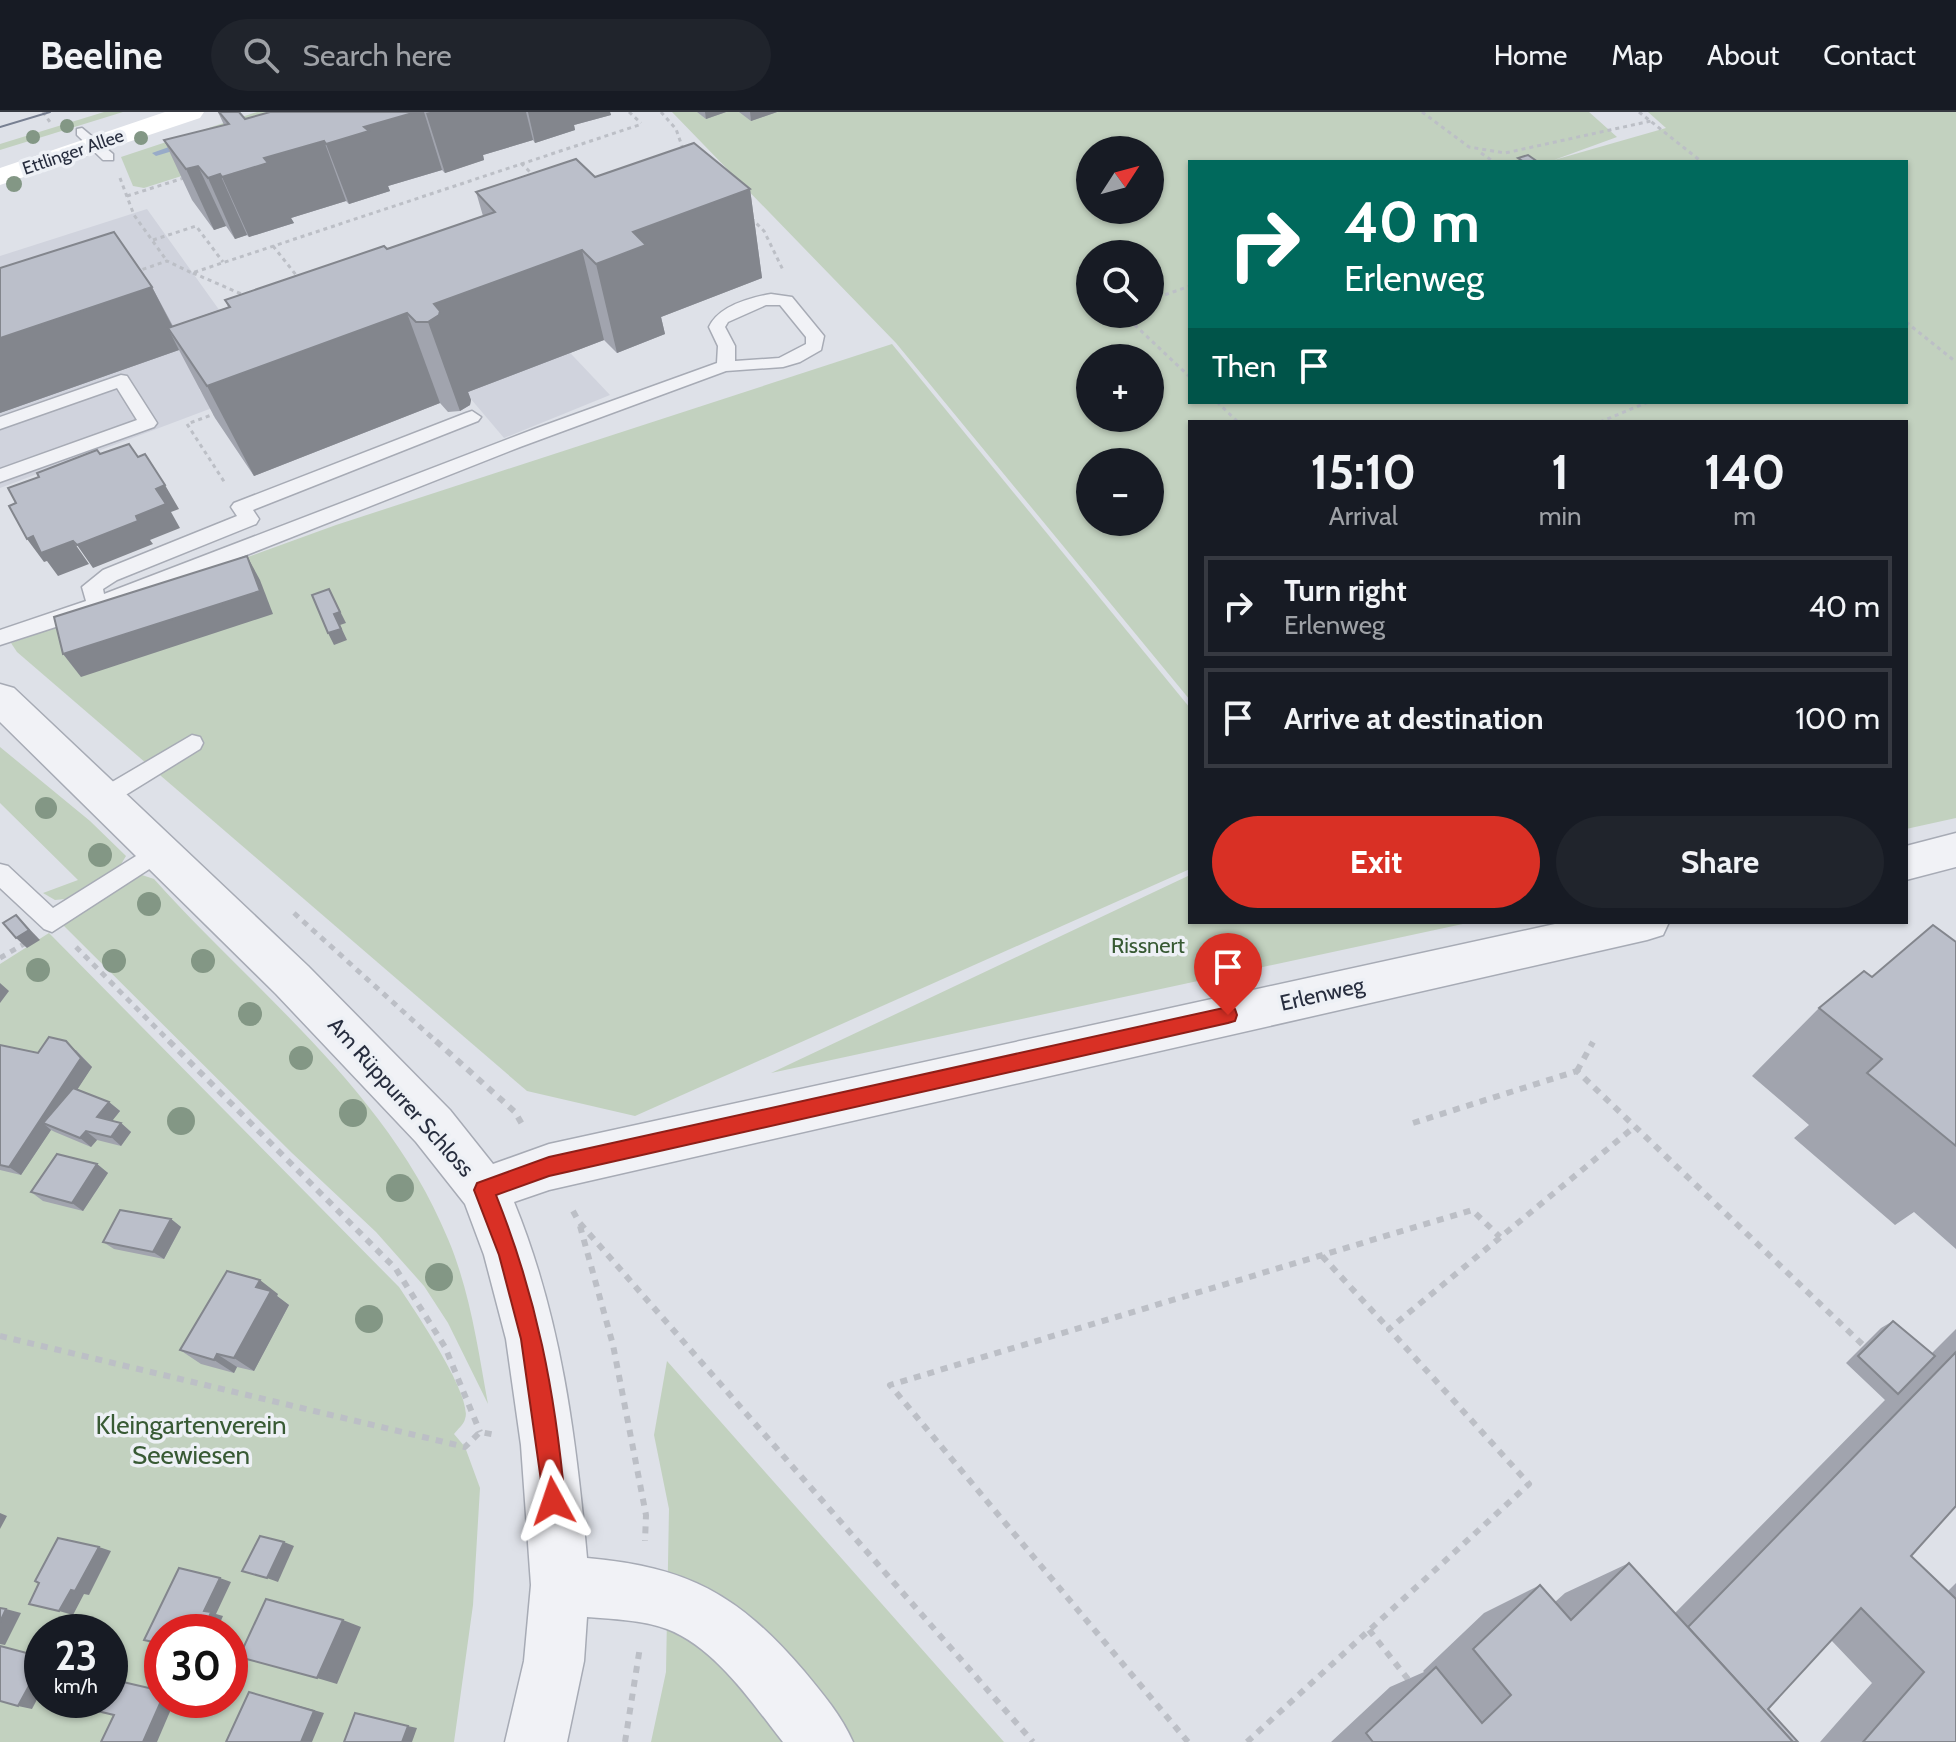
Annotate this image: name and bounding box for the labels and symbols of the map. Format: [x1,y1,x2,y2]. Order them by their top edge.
street label: Ettlinger Allee [19,124,127,180]
north arrow [1076,136,1164,224]
park label: Rissnert [1111,932,1186,959]
pin [1194,933,1262,1015]
street label: Erlenweg [1277,971,1368,1017]
street label: Am Rüppurrer Schloss [322,1012,480,1182]
park label: Kleingartenverein Seewiesen [96,1409,287,1471]
position arrow [511,1459,595,1543]
speed limit sign: 30 [144,1614,248,1718]

